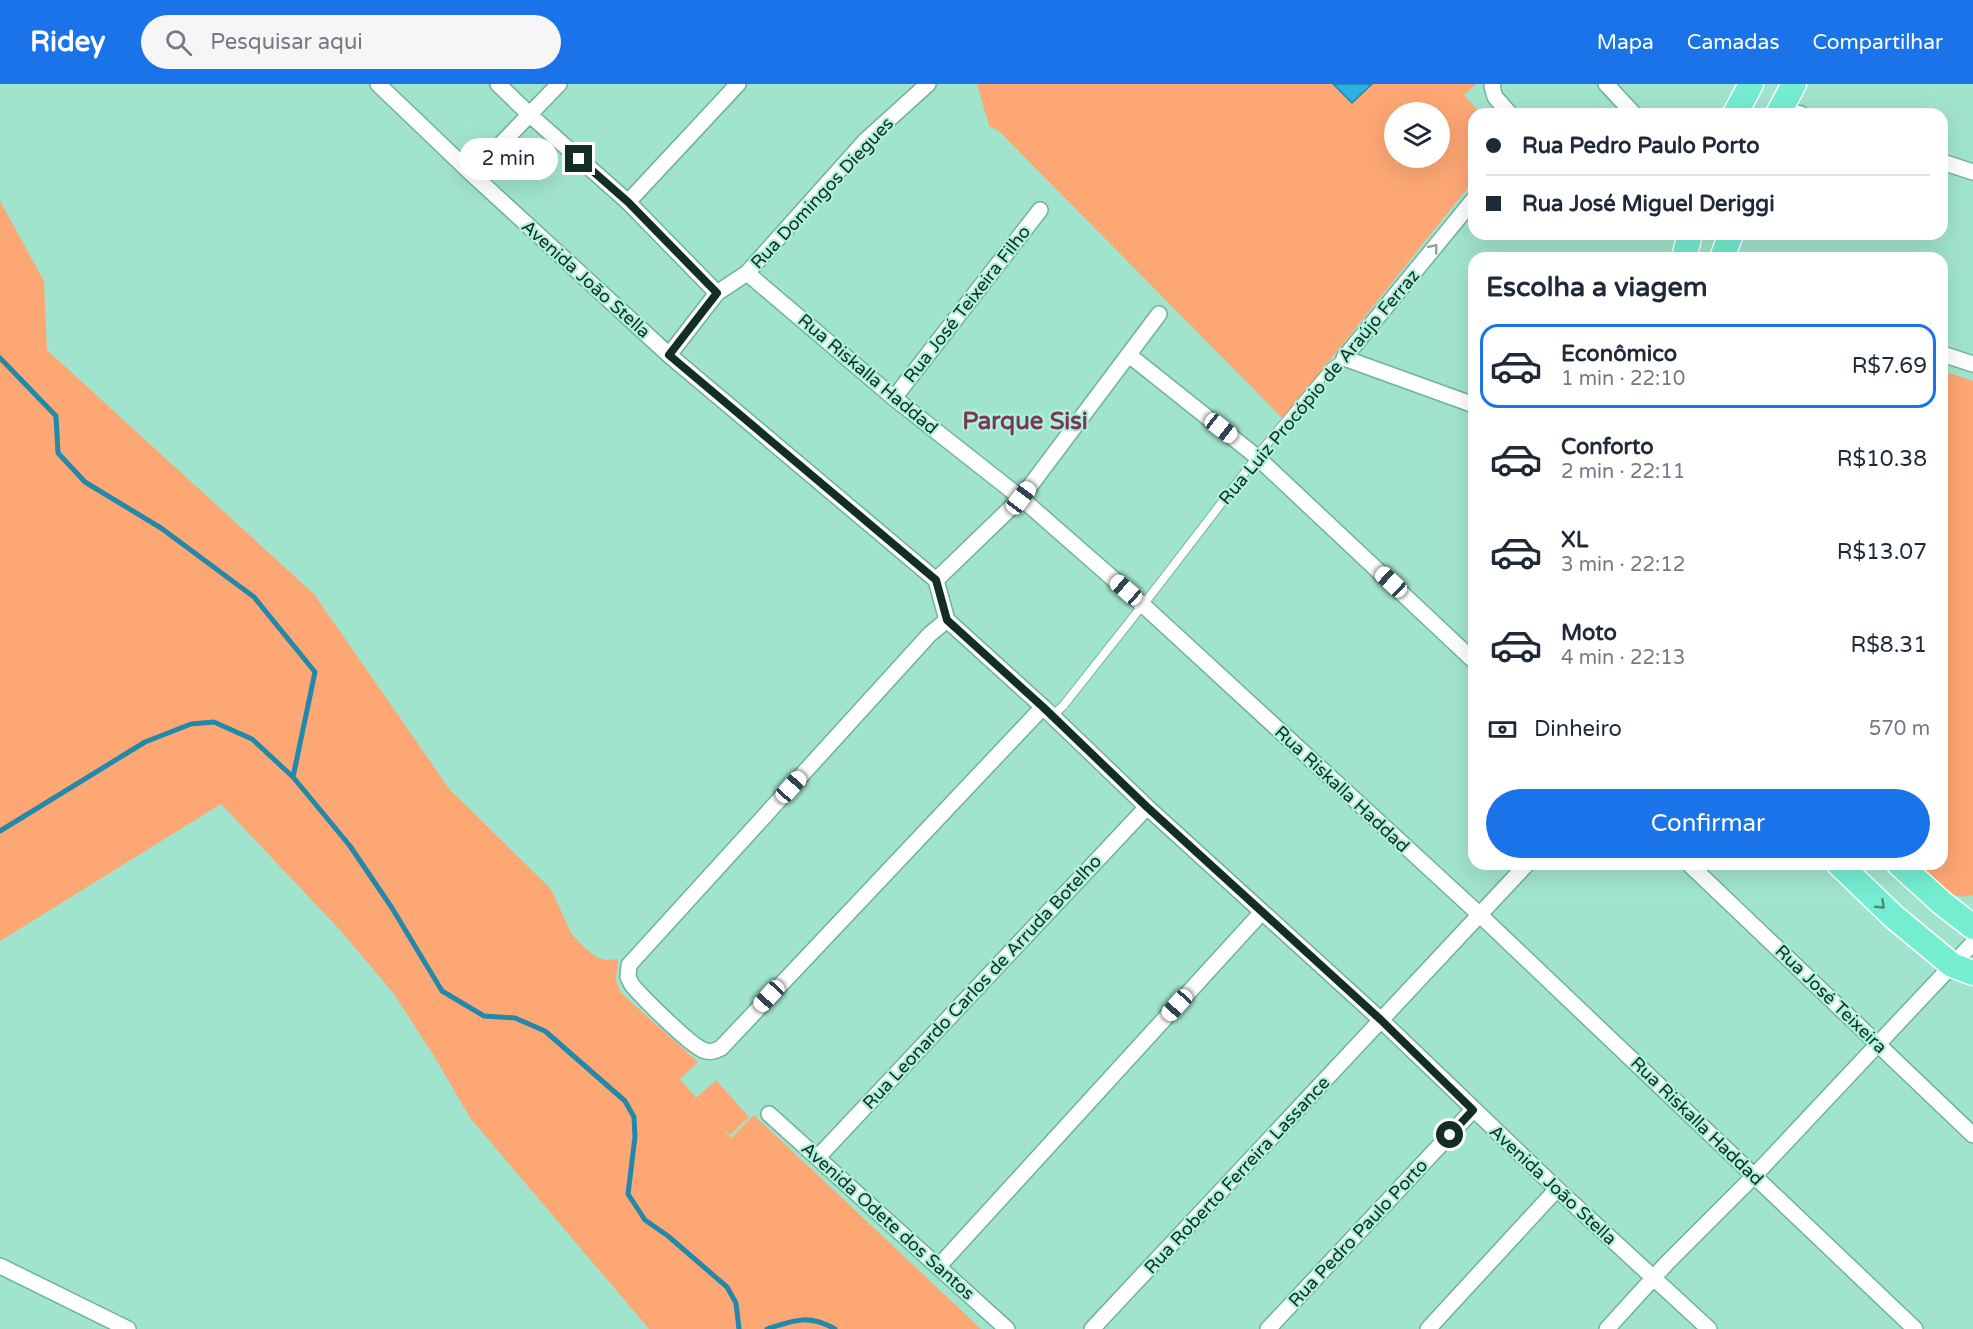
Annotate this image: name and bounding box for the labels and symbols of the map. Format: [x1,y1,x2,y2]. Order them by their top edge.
street label: Rua Domingos Diegues [746,113,898,273]
callout: 2 min [459,138,558,180]
route end [565,145,592,172]
street label: Avenida João Stella [517,215,655,343]
street label: Rua José Teixeira Filho [899,221,1035,387]
one-way arrow [1427,244,1438,255]
street label: Rua Luiz Procópio de Araújo Ferraz [1214,265,1424,509]
street label: Rua Riskalla Haddad [794,309,942,439]
district label: Parque Sisi [962,407,1088,436]
car [1201,410,1241,446]
car [1003,478,1039,518]
car [1372,563,1410,601]
car [1107,571,1145,609]
street label: Rua Riskalla Haddad [1270,721,1414,857]
car [772,768,810,806]
street label: Rua Leonardo Carlos de Arruda Botelho [858,850,1106,1114]
one-way arrow [1874,897,1885,908]
street label: Rua José Teixeira [1770,940,1892,1058]
car [750,977,788,1015]
car [1158,986,1196,1024]
street label: Rua Riskalla Haddad [1626,1052,1768,1190]
street label: Rua Roberto Ferreira Lassance [1140,1072,1334,1278]
street label: Avenida João Stella [1485,1120,1621,1250]
route start [1436,1121,1463,1148]
street label: Avenida Odete dos Santos [797,1137,979,1305]
street label: Rua Pedro Paulo Porto [1284,1154,1432,1312]

